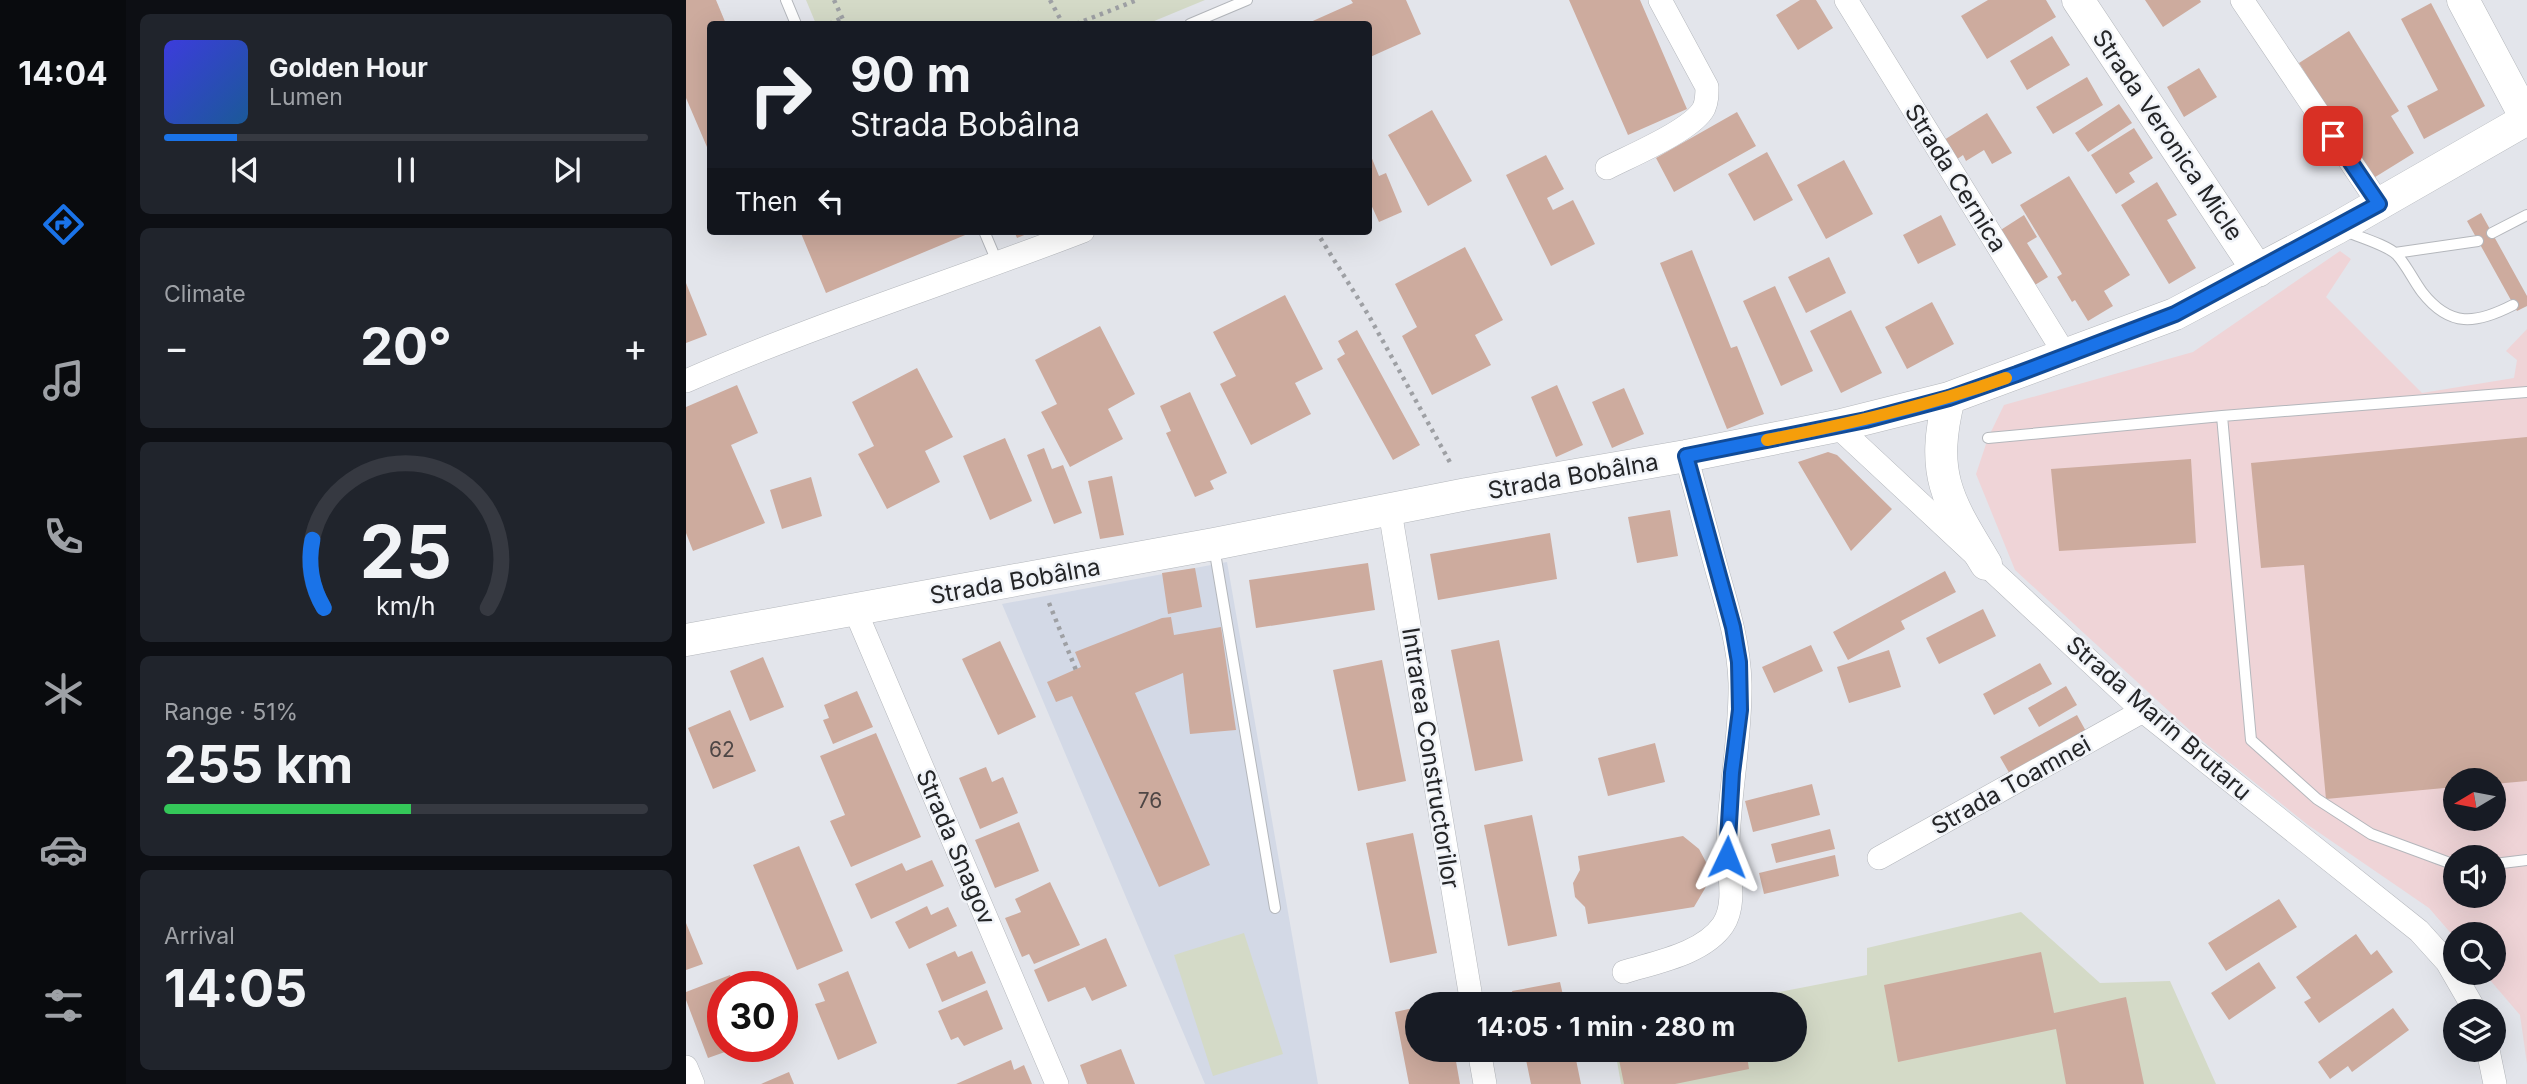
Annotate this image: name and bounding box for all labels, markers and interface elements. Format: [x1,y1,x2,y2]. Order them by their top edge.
street label: Strada Veronica Micle [2087,24,2249,246]
text: 90 m [850,45,971,104]
icon: right [735,49,826,140]
text: Golden Hour [269,52,428,83]
text: 14:04 [18,54,108,93]
text: Lumen [269,83,343,111]
street label: Strada Cernica [1899,99,2013,257]
text: Strada Bobâlna [850,105,1080,144]
pin [2303,106,2363,166]
icon: arrive [2314,117,2352,155]
icon: previous [226,151,264,189]
icon: pause [387,151,425,189]
icon: next [548,151,586,189]
icon: left [812,182,850,220]
text: Then [735,186,798,217]
icon: directions [39,200,88,249]
text: Climate [164,280,246,308]
text: 20° [360,315,452,378]
text: − [164,324,189,370]
text: + [623,324,648,370]
icon: music [39,356,88,405]
street label: Strada Bobâlna [1485,447,1661,505]
text: 25 [360,507,452,596]
icon: phone [39,512,88,561]
street label: Strada Bobâlna [927,552,1103,610]
text: km/h [376,591,436,621]
street label: Intrarea Constructorilor [1396,625,1466,891]
street label: Strada Marin Brutaru [2061,630,2257,806]
icon: climate [39,669,88,718]
text: Range · 51% [164,698,298,726]
street label: Strada Toamnei [1926,729,2096,841]
text: 255 km [164,733,353,796]
house number: 62 [709,737,735,762]
street label: Strada Snagov [910,765,1002,929]
north arrow [2443,768,2506,831]
map controls [2443,768,2506,1062]
house number: 76 [1138,788,1162,813]
position arrow [1690,820,1764,894]
icon: car [39,825,88,874]
button: sound [2443,845,2506,908]
text: Arrival [164,922,235,950]
button: search [2443,922,2506,985]
text: 14:05 [164,957,307,1020]
speed limit sign: 30 [707,971,798,1062]
icon: filters [39,981,88,1030]
button: layers [2443,999,2506,1062]
text: 14:05 · 1 min · 280 m [1477,1011,1735,1042]

